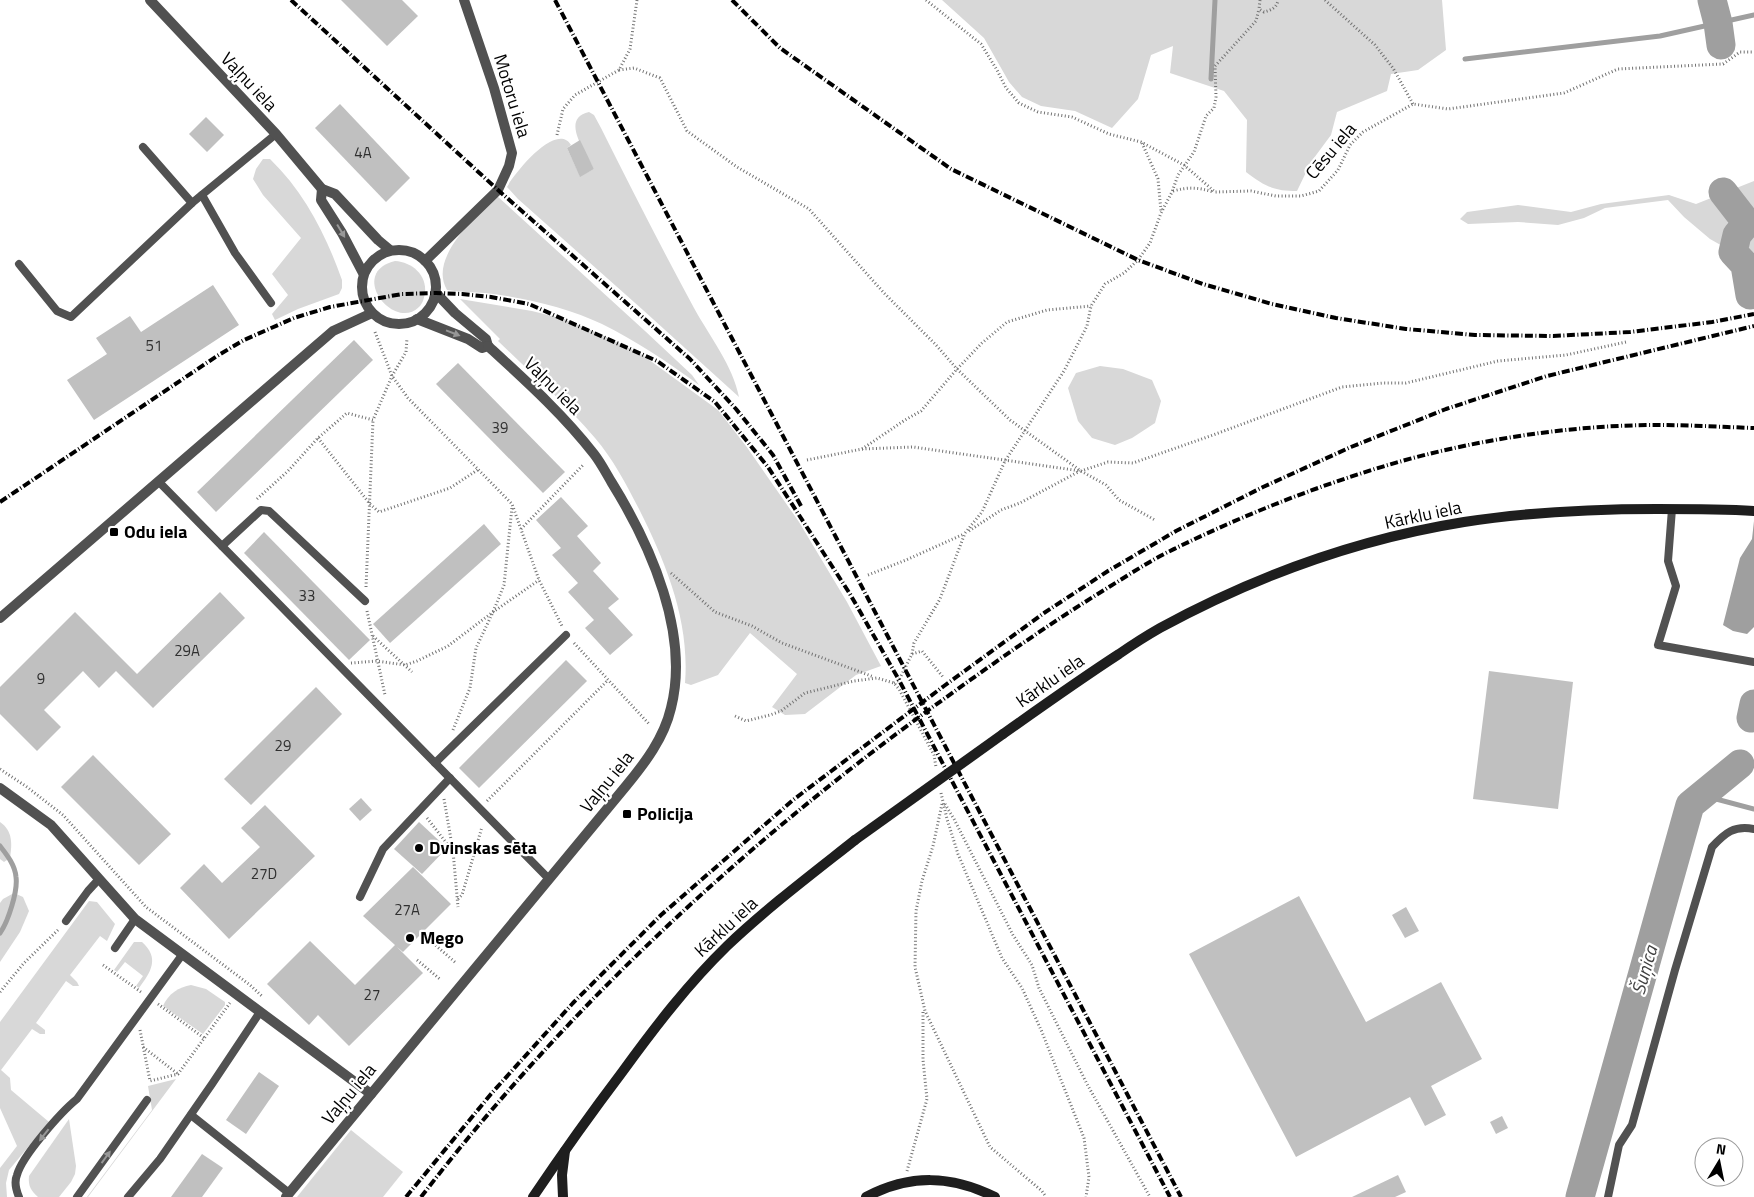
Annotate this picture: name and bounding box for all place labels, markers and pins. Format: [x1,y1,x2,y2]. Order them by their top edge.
place label: Odu iela [124,518,187,545]
marker: Odu iela [108,526,120,538]
place label: Policija [637,800,693,827]
marker: Policija [621,808,633,820]
place label: Dvinskas sēta [429,834,537,861]
marker: Dvinskas sēta [413,842,425,854]
place label: Mego [420,924,464,951]
marker: Mego [404,932,416,944]

